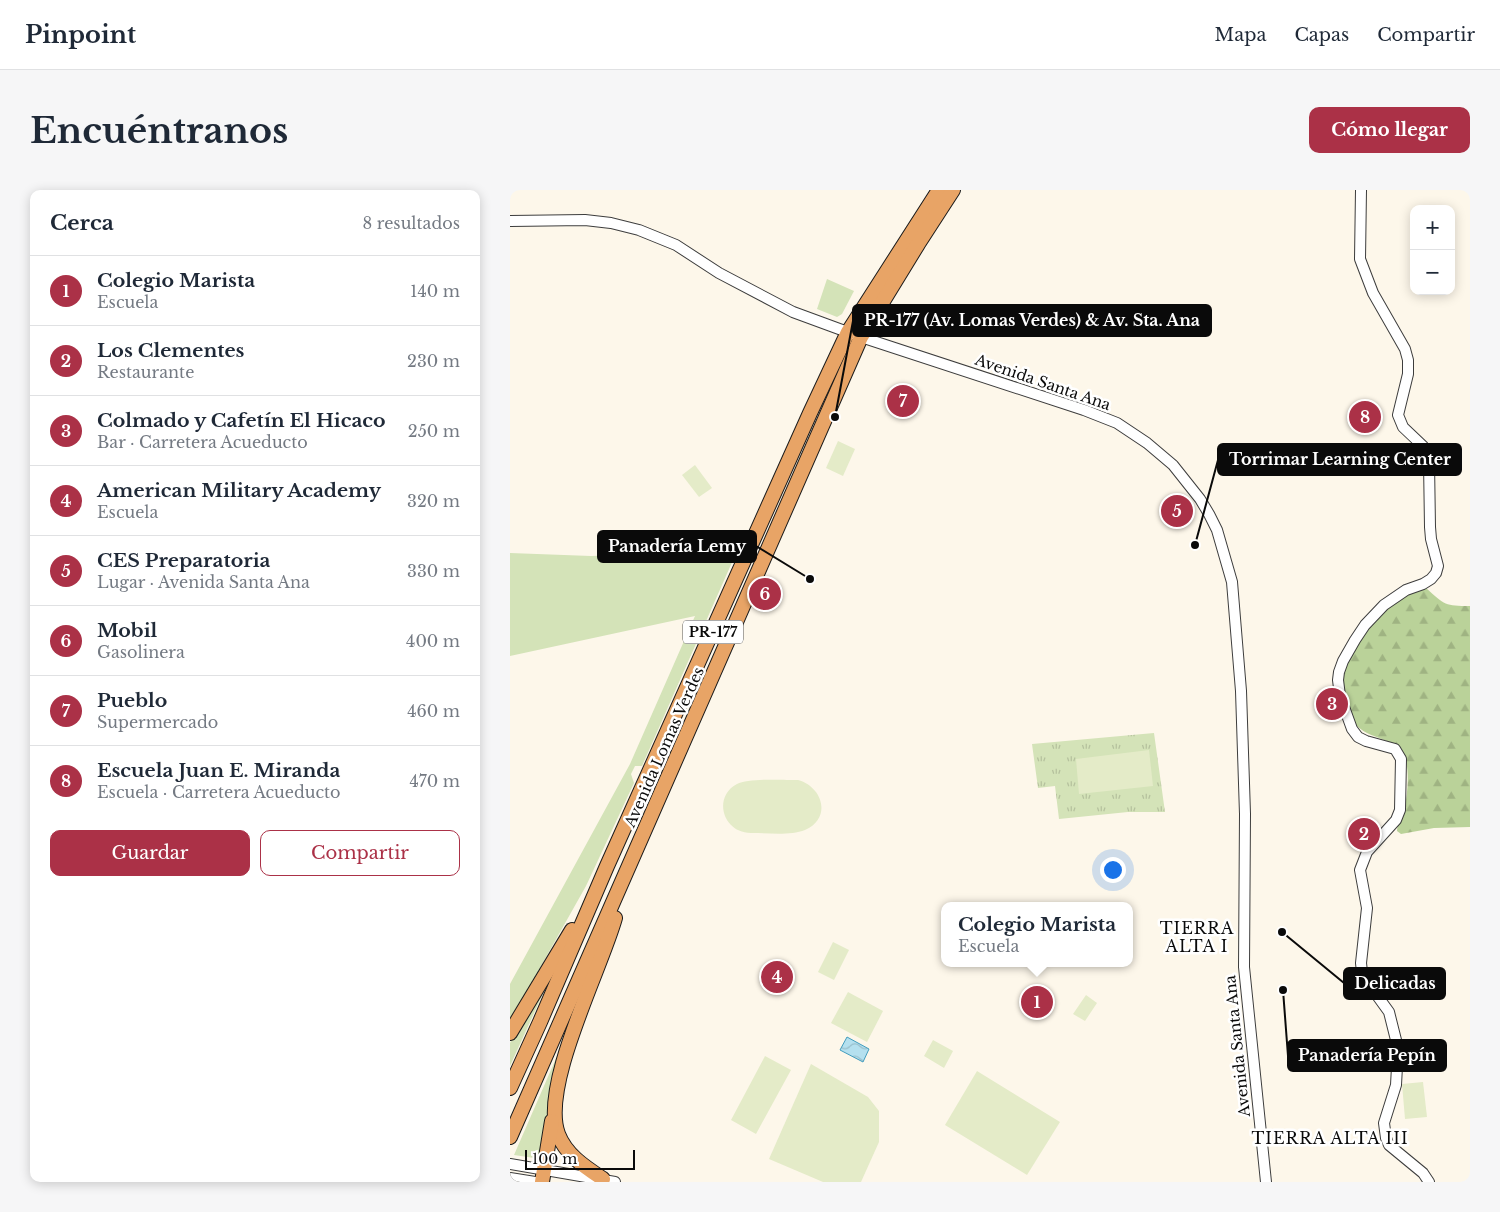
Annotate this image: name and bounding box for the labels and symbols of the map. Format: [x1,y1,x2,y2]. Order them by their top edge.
callout: PR-177 (Av. Lomas Verdes) & Av. Sta. Ana [853,305,1211,336]
text: PR-177 (Av. Lomas Verdes) & Av. Sta. Ana [864,310,1200,330]
street label: Avenida Santa Ana [972,350,1114,414]
pin: 7 [887,382,919,420]
pin: 8 [1349,398,1381,436]
callout: Torrimar Learning Center [1218,444,1461,475]
text: Torrimar Learning Center [1229,449,1451,469]
pin: 5 [1161,492,1193,530]
callout: Panadería Lemy [598,531,756,562]
text: Panadería Lemy [608,536,747,556]
pin: 6 [749,575,781,613]
road number: PR-177 [683,621,743,644]
street label: Avenida Lomas Verdes [620,664,708,831]
pin: 3 [1316,685,1348,723]
pin: 2 [1348,815,1380,853]
your location [1100,857,1126,883]
district label: TIERRA ALTA I [1160,918,1234,956]
pin: 4 [761,958,793,996]
callout: Delicadas [1344,968,1445,999]
text: Delicadas [1354,973,1436,993]
street label: Avenida Santa Ana [1220,974,1254,1119]
pin: 1 [1021,983,1053,1021]
callout: Panadería Pepín [1288,1040,1446,1071]
text: Panadería Pepín [1298,1045,1436,1065]
district label: TIERRA ALTA III [1251,1128,1409,1148]
scale bar [525,1147,635,1170]

